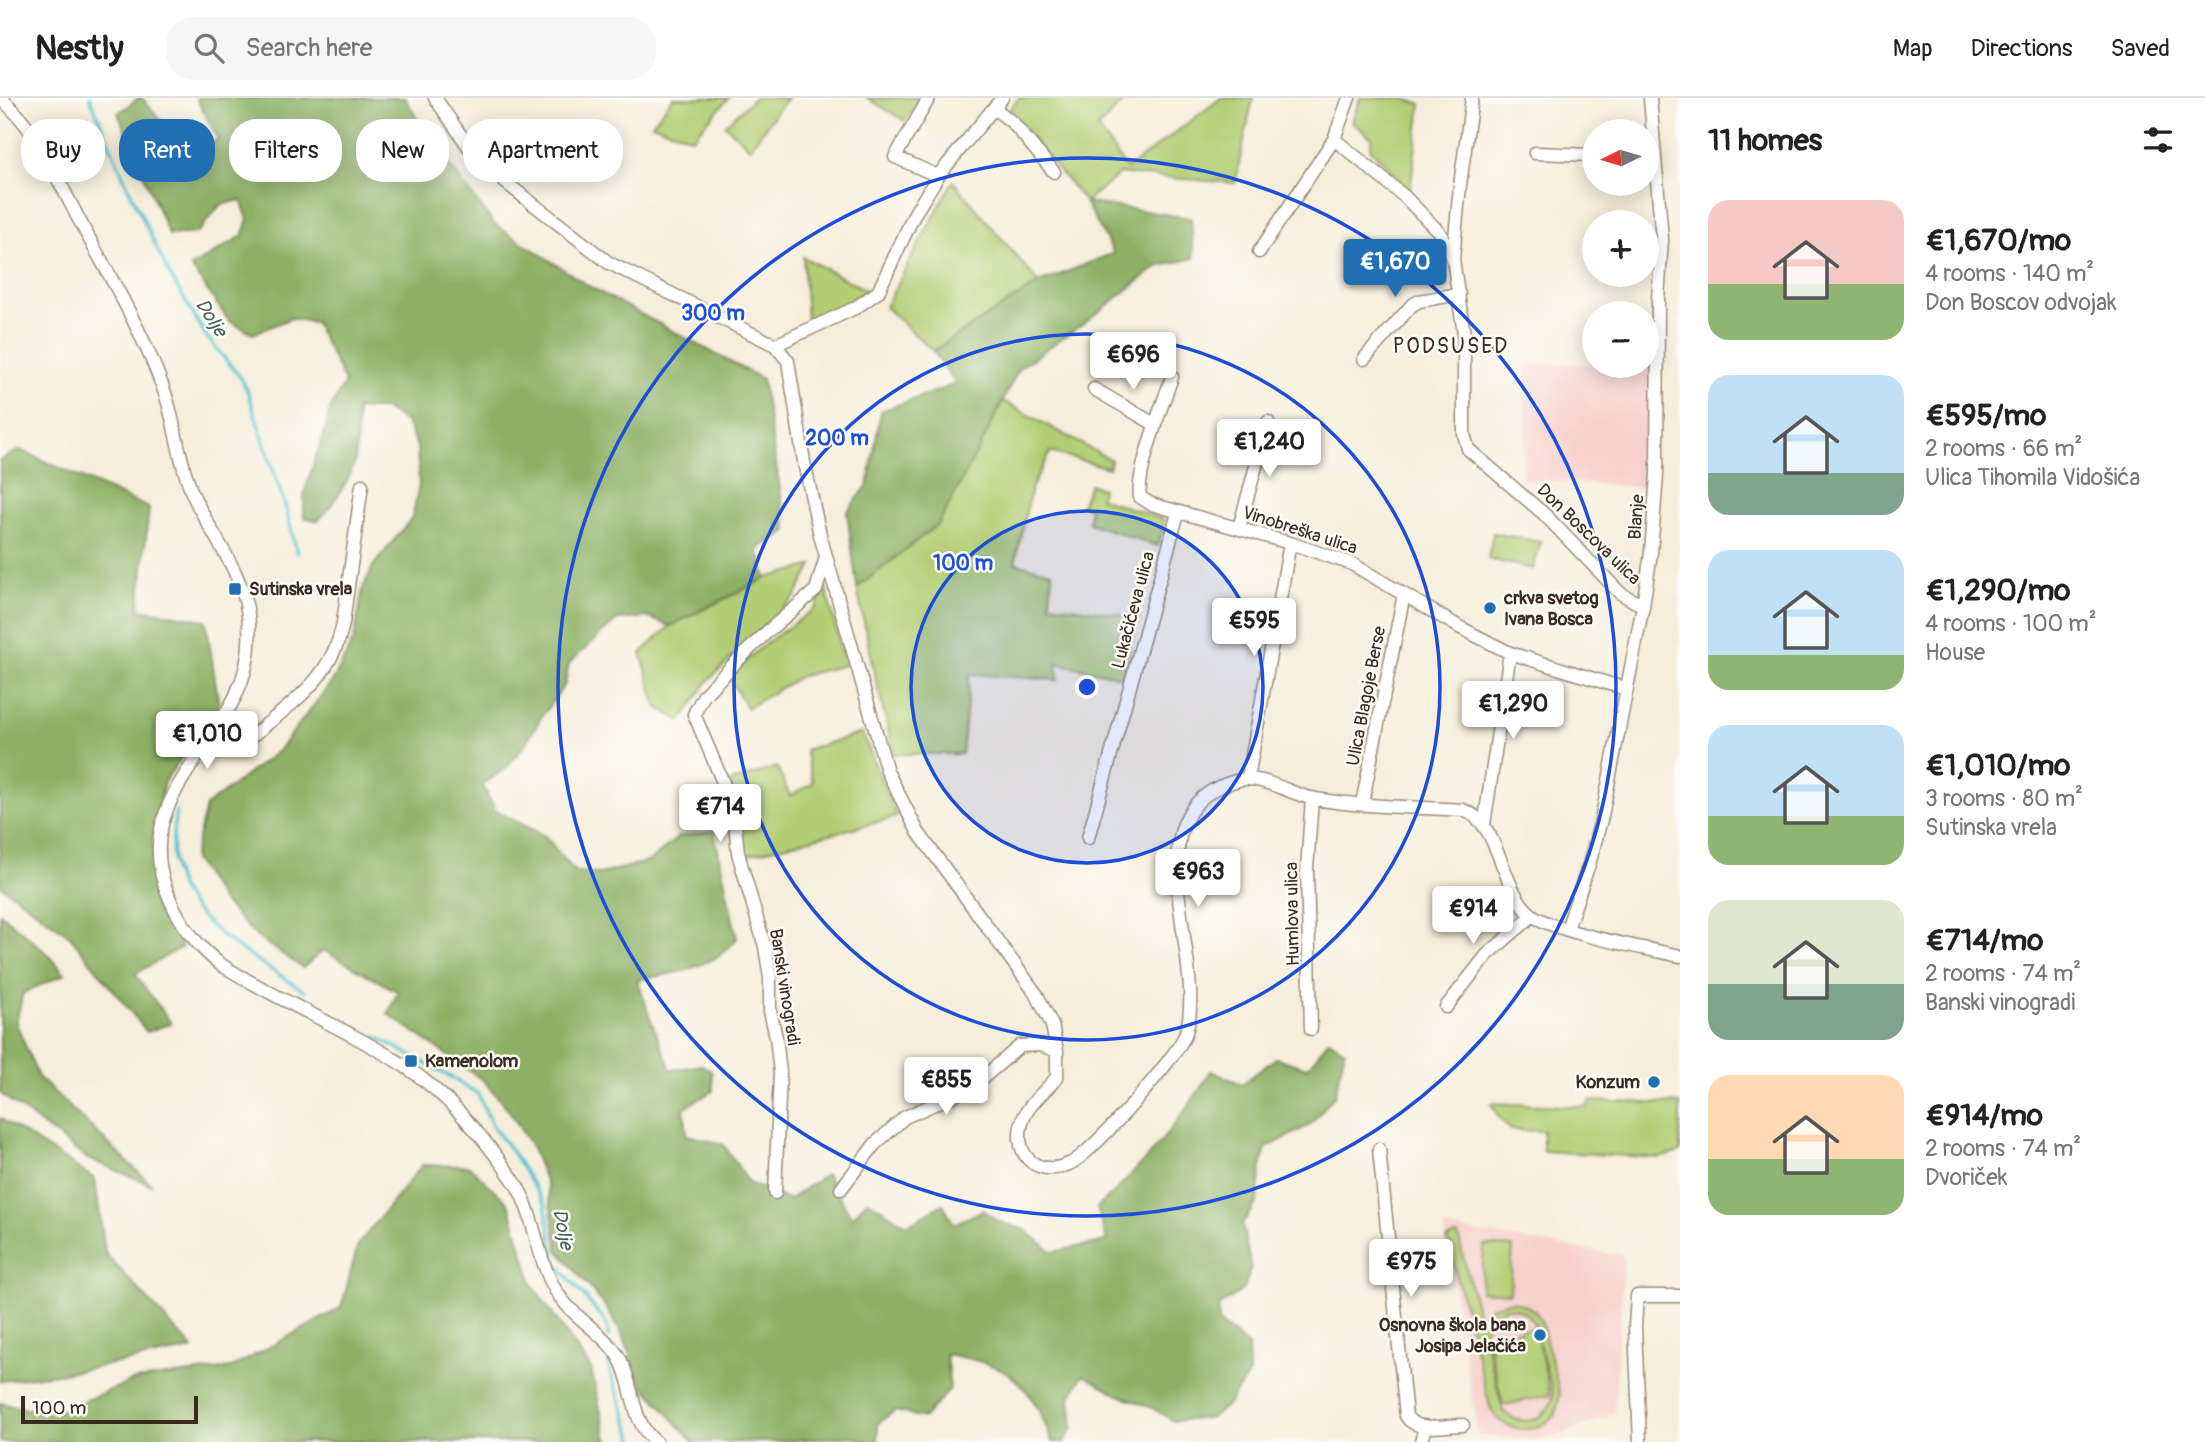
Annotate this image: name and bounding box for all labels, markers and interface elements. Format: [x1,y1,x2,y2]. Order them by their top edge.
search box [166,17,656,80]
text: Nestly [35,28,124,69]
icon: search [190,29,228,67]
text: Search here [246,32,373,64]
text: Map [1893,34,1933,63]
text: Directions [1971,34,2072,63]
text: Saved [2110,34,2170,63]
chip: Buy [21,119,105,182]
chip: Rent [119,119,215,182]
chip: Filters [229,119,342,182]
chip: New [356,119,449,182]
chip: Apartment [463,119,623,182]
north arrow [1582,119,1659,196]
map controls [1582,119,1659,378]
icon: filters [2139,121,2177,159]
text: 11 homes [1708,122,1822,159]
button: + [1582,210,1659,287]
text: €1,670/mo [1925,222,2071,259]
icon: home [1764,228,1848,312]
pin: €1,670 [1338,240,1452,299]
text: €1,670 [1359,247,1431,276]
text: 4 rooms · 140 m² [1925,259,2094,288]
text: Don Boscov odvojak [1925,288,2117,317]
water label: Dolje [190,294,233,342]
text: 300 m [681,300,745,327]
button: − [1582,301,1659,378]
pin: €696 [1092,332,1174,392]
district label: PODSUSED [1393,333,1509,360]
text: €696 [1106,340,1160,369]
text: €595/mo [1925,397,2046,434]
icon: home [1764,403,1848,487]
pin: €1,240 [1212,420,1326,479]
text: 200 m [805,425,869,452]
text: €1,240 [1233,427,1305,456]
text: 2 rooms · 66 m² [1925,434,2082,463]
text: Ulica Tihomila Vidošića [1925,463,2140,492]
street label: Don Boscova ulica [1532,479,1646,590]
street label: Blanje [1623,493,1650,541]
street label: Vinobreška ulica [1239,501,1360,560]
street label: Lukačićeva ulica [1107,549,1160,671]
text: 100 m [933,550,993,577]
text: €1,290/mo [1925,572,2070,609]
place label: Sutinska vrela [249,578,353,601]
icon: home [1764,578,1848,662]
marker: Sutinska vrela [227,581,243,597]
place label: crkva svetog Ivana Bosca [1503,587,1598,631]
pin: €595 [1213,598,1295,658]
marker: crkva svetog Ivana Bosca [1482,600,1498,616]
text: €595 [1228,606,1280,635]
text: 4 rooms · 100 m² [1925,609,2097,638]
street label: Ulica Blagoje Berse [1342,624,1391,768]
text: House [1925,638,1985,667]
centre of rings [1075,675,1099,699]
pin: €1,290 [1456,682,1570,741]
text: €1,290 [1478,689,1548,718]
pin: €1,010 [150,712,264,771]
text: €1,010 [172,719,242,748]
text: €1,010/mo [1925,747,2070,784]
icon: home [1764,753,1848,837]
pin: €714 [679,784,761,844]
text: 3 rooms · 80 m² [1925,784,2083,813]
text: €714 [695,792,745,821]
text: Sutinska vrela [1925,813,2057,842]
pin: €963 [1157,850,1239,909]
text: €963 [1171,857,1225,886]
street label: Humlova ulica [1280,862,1305,966]
pin: €914 [1432,886,1514,946]
text: €914 [1448,894,1498,923]
text: €714/mo [1925,922,2043,959]
street label: Banski vinogradi [764,927,805,1047]
icon: home [1764,928,1848,1012]
text: 2 rooms · 74 m² [1925,959,2081,988]
text: Banski vinogradi [1925,988,2075,1017]
place label: Kamenolom [425,1050,518,1073]
marker: Kamenolom [403,1053,419,1069]
pin: €855 [905,1058,987,1117]
text: €855 [920,1065,972,1094]
place label: Konzum [1576,1071,1640,1094]
marker: Konzum [1646,1074,1662,1090]
text: €914/mo [1925,1097,2043,1134]
icon: home [1764,1103,1848,1187]
text: 2 rooms · 74 m² [1925,1134,2081,1163]
text: Dvoriček [1925,1163,2007,1192]
water label: Dolje [547,1207,579,1253]
pin: €975 [1370,1240,1452,1299]
text: €975 [1385,1247,1437,1276]
place label: Osnovna škola bana Josipa Jelačića [1379,1314,1527,1358]
marker: Osnovna škola bana Josipa Jelačića [1532,1327,1548,1343]
scale bar [21,1393,198,1425]
text: 100 m [32,1396,86,1420]

